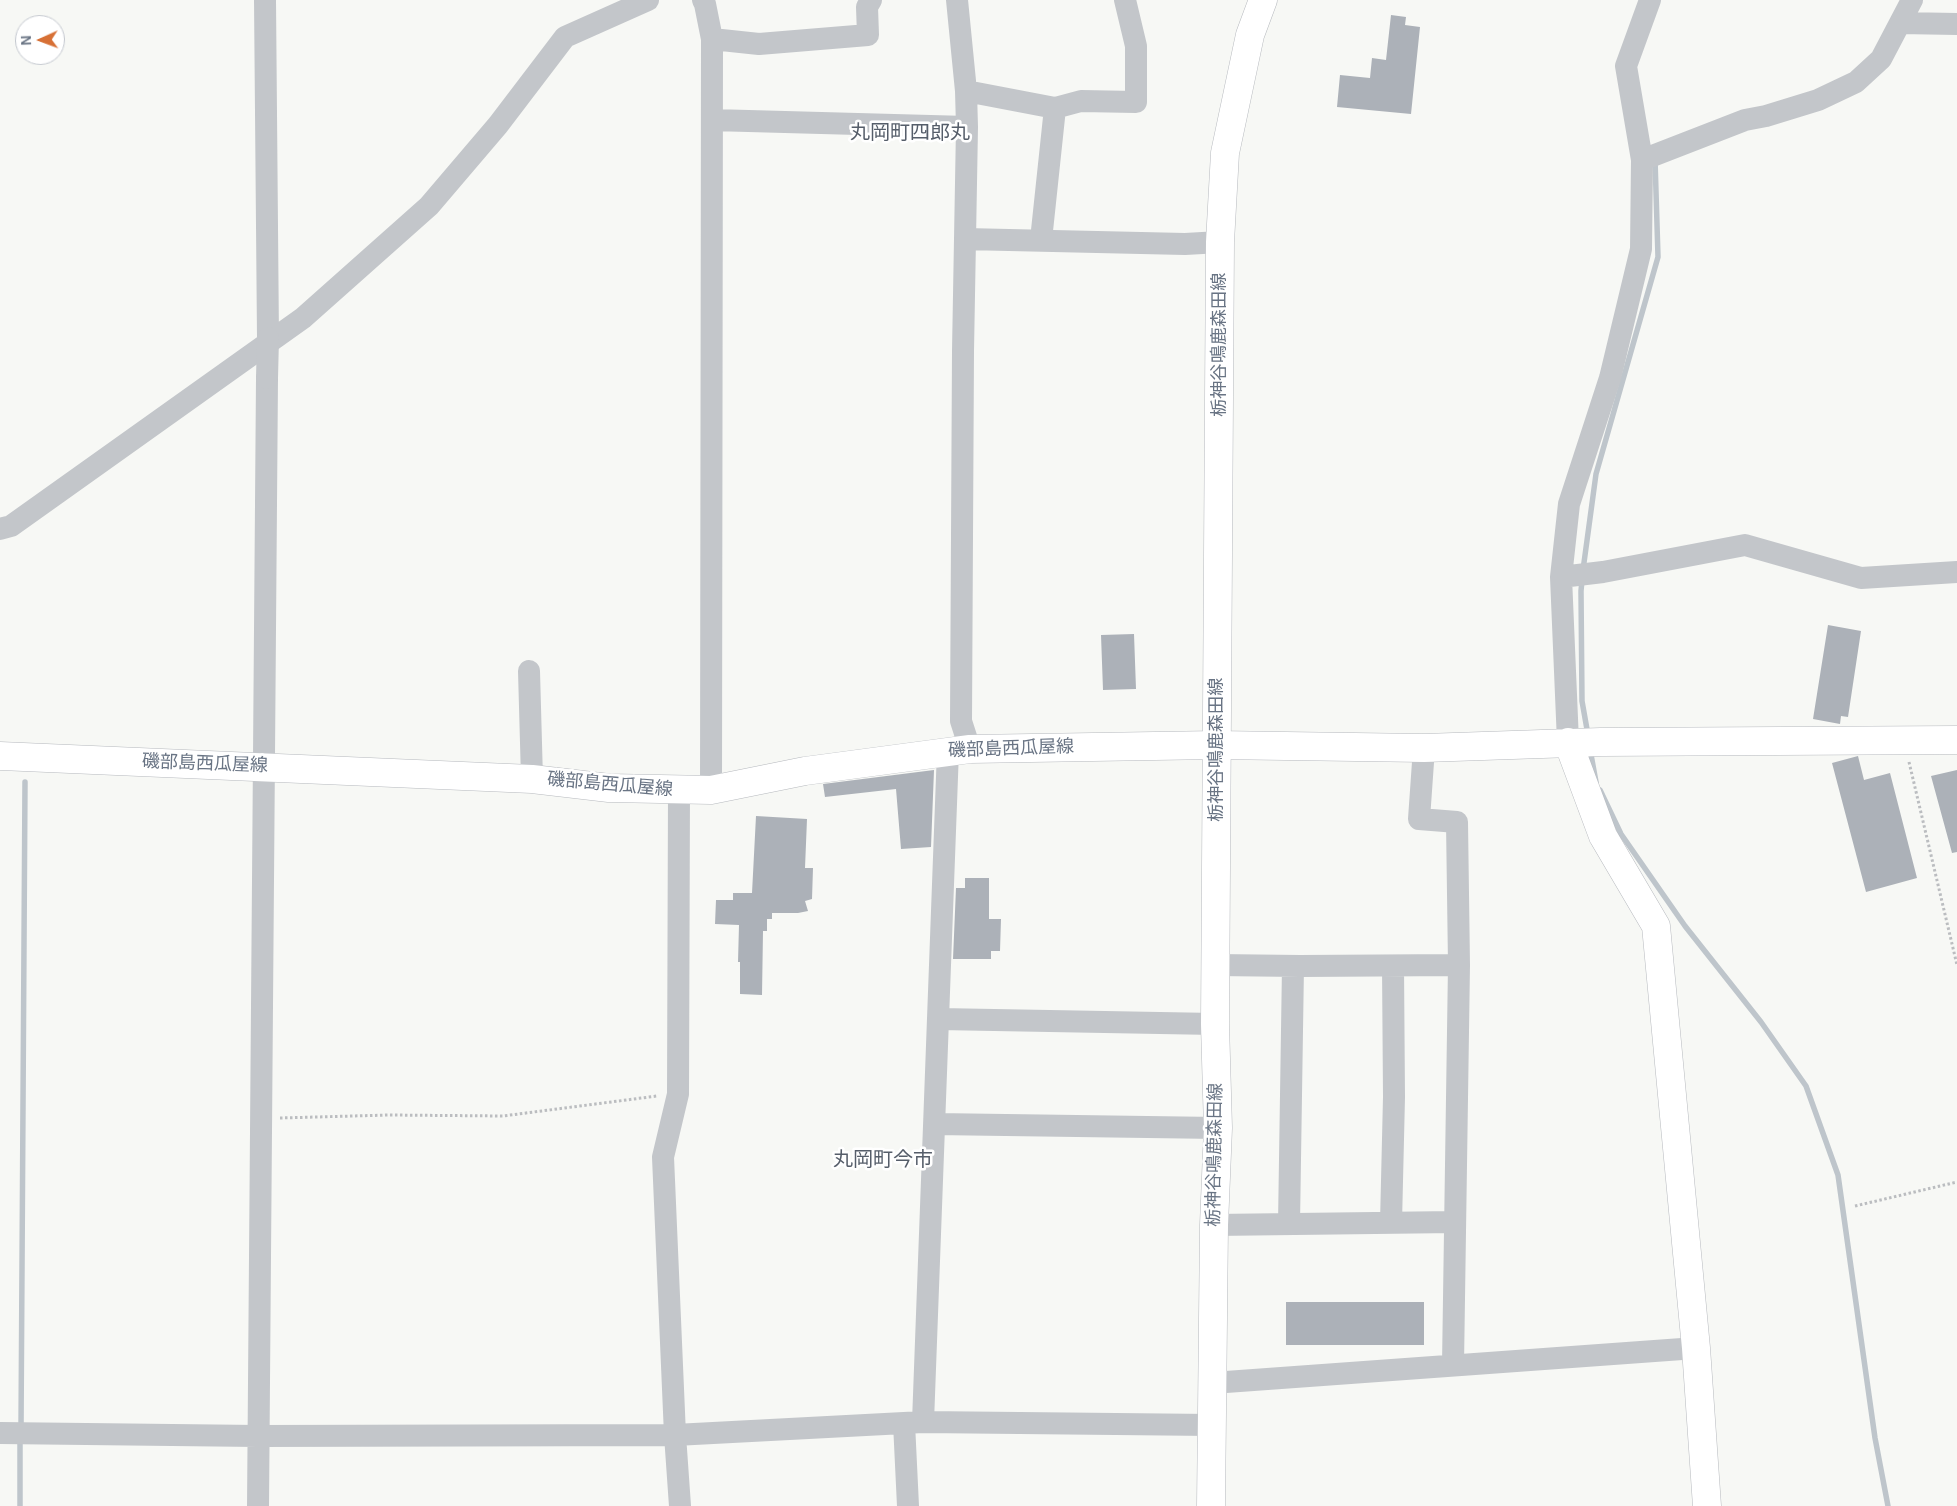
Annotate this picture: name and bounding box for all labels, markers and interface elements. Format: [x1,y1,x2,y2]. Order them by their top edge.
north arrow [15,15,65,65]
text: N [18,35,34,46]
district label: 丸岡町四郎丸 [850,121,970,145]
street label: 栃神谷鳴鹿森田線 [1209,273,1231,417]
street label: 栃神谷鳴鹿森田線 [1206,678,1228,822]
street label: 磯部島西瓜屋線 [948,736,1074,762]
street label: 磯部島西瓜屋線 [142,751,268,777]
street label: 磯部島西瓜屋線 [546,769,674,801]
street label: 栃神谷鳴鹿森田線 [1203,1083,1227,1227]
district label: 丸岡町今市 [833,1148,933,1172]

